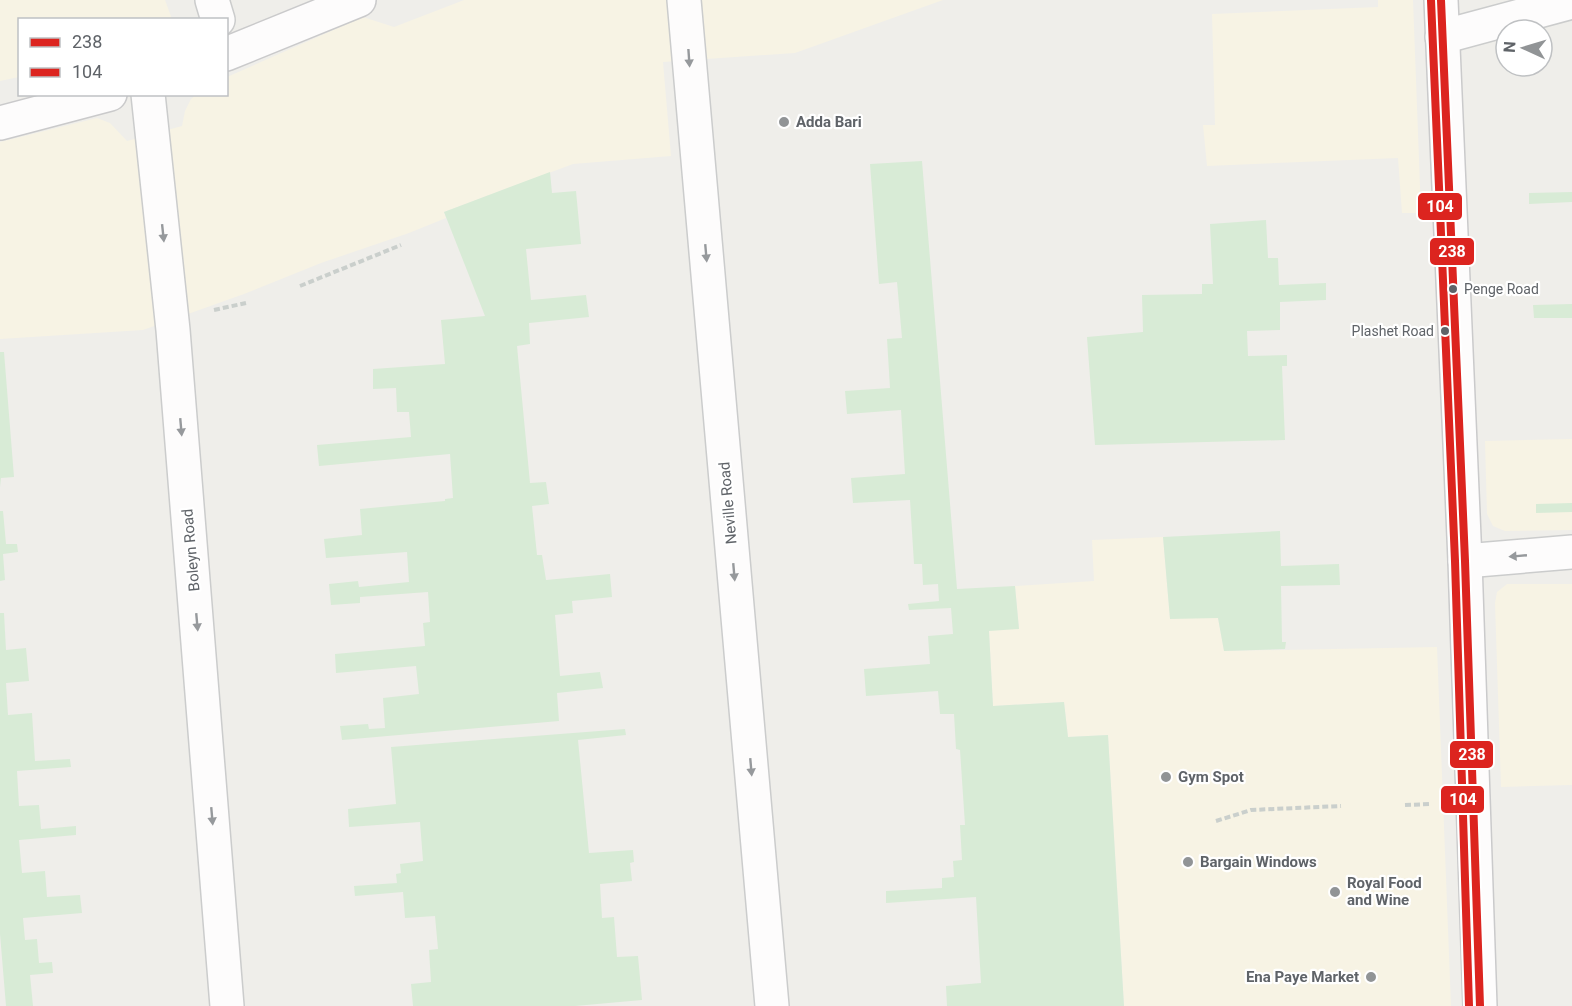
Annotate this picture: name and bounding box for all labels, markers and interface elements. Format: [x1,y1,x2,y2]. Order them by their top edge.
legend [18,18,228,96]
north arrow [1494,18,1554,78]
text: 238 [72,31,102,52]
text: N [1500,41,1519,53]
one-way arrow [684,49,694,68]
text: 104 [72,61,102,82]
place label: Adda Bari [796,113,862,131]
marker: Adda Bari [777,115,791,129]
line badge: 104 [1417,192,1463,221]
text: 104 [1426,197,1454,216]
one-way arrow [159,224,168,243]
line badge: 238 [1429,237,1475,266]
text: 238 [1438,242,1466,261]
one-way arrow [702,243,711,262]
place label: Penge Road [1464,281,1539,297]
marker: Penge Road [1447,283,1459,295]
place label: Plashet Road [1352,323,1434,339]
marker: Plashet Road [1439,325,1451,337]
one-way arrow [176,418,186,437]
street label: Neville Road [715,461,741,545]
street label: Boleyn Road [178,508,204,592]
one-way arrow [1509,552,1528,561]
one-way arrow [729,563,739,582]
one-way arrow [192,612,202,631]
line badge: 238 [1449,740,1494,769]
text: 238 [1458,745,1486,764]
one-way arrow [746,757,756,776]
place label: Gym Spot [1178,768,1244,786]
marker: Gym Spot [1159,770,1173,784]
line badge: 104 [1440,785,1485,814]
text: 104 [1449,790,1477,809]
one-way arrow [207,807,217,826]
place label: Bargain Windows [1200,853,1317,871]
marker: Bargain Windows [1181,855,1195,869]
place label: Royal Food and Wine [1347,874,1422,909]
marker: Royal Food and Wine [1328,885,1342,899]
place label: Ena Paye Market [1246,968,1359,986]
marker: Ena Paye Market [1364,970,1378,984]

